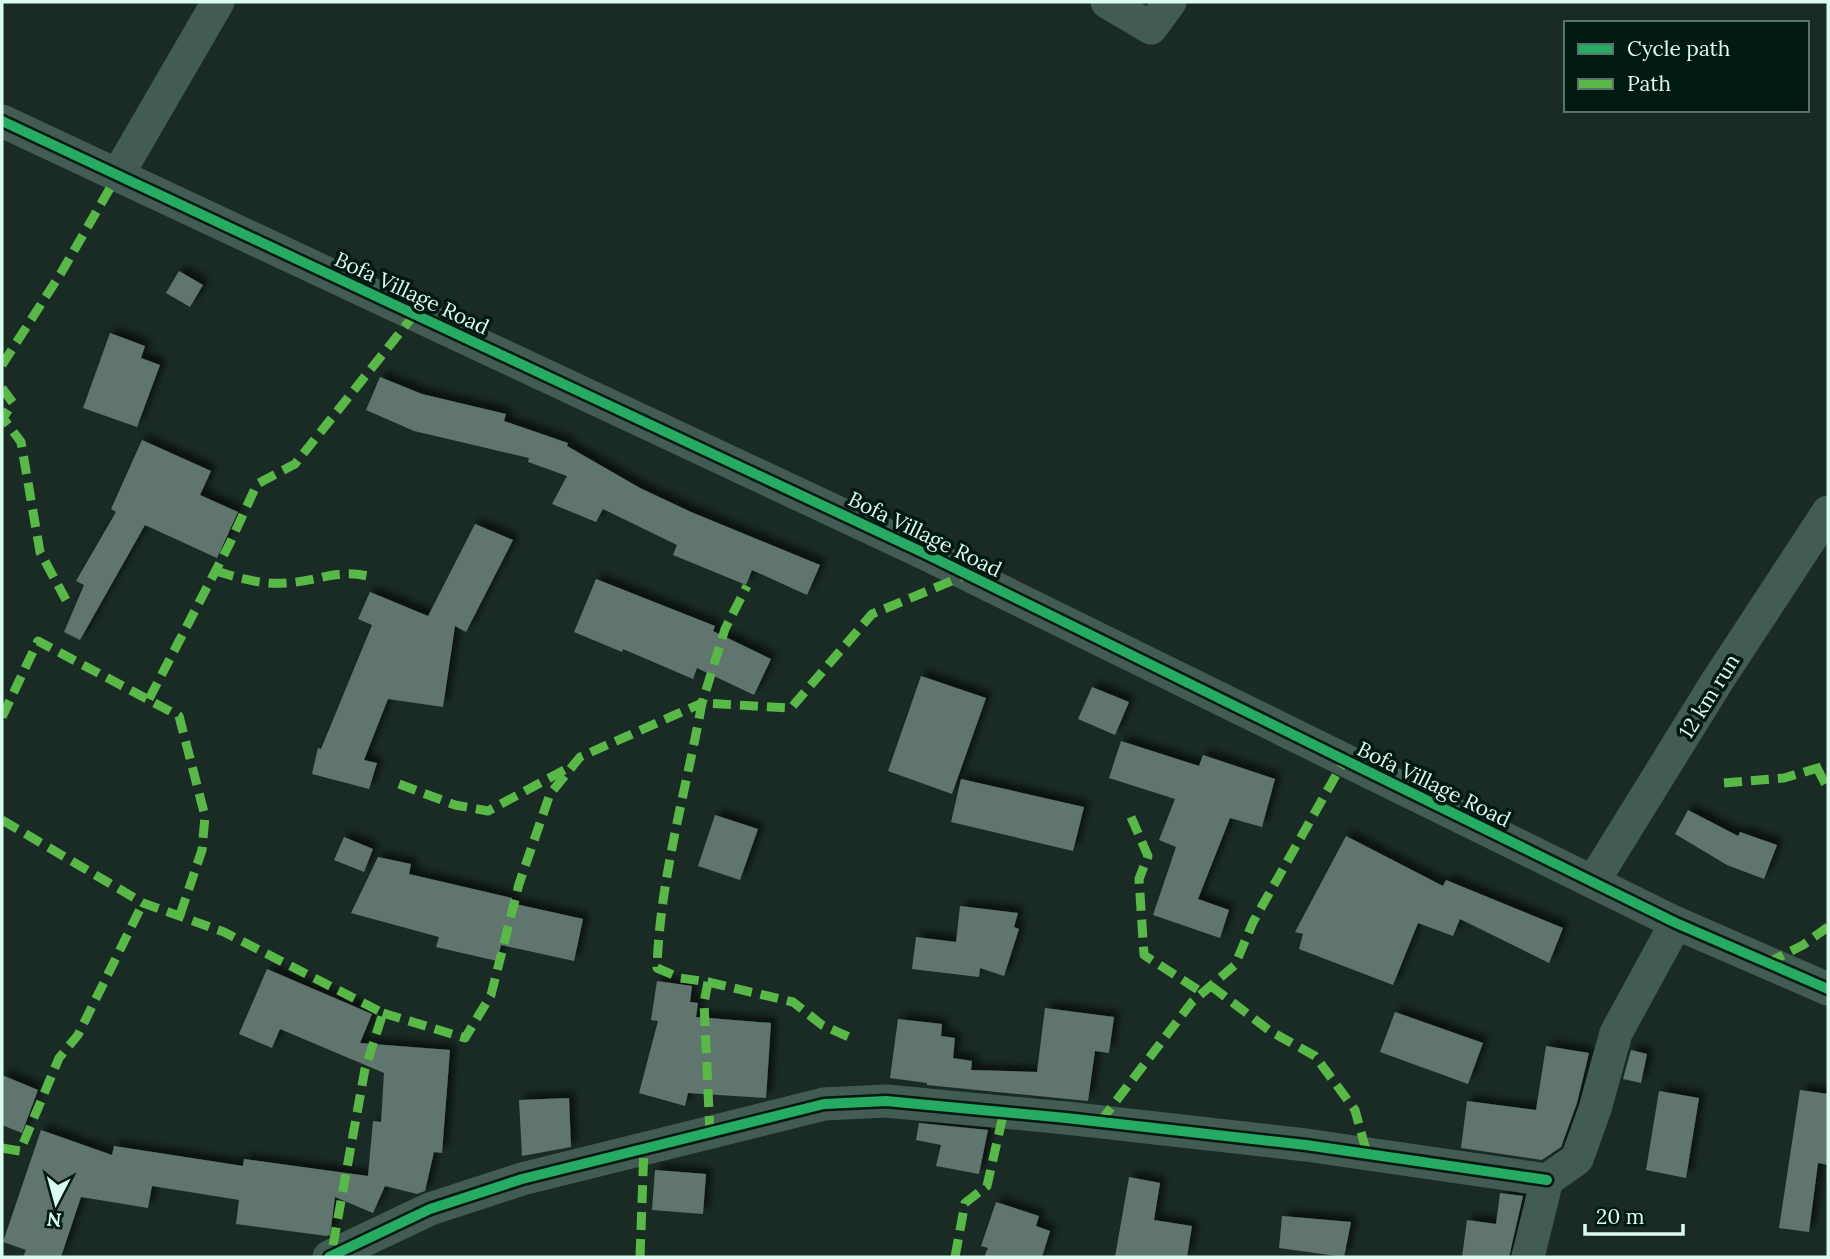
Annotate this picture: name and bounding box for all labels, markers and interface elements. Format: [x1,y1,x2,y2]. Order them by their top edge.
legend [1564,21,1809,112]
text: Cycle path [1627,35,1730,62]
text: Path [1627,70,1671,97]
street label: Bofa Village Road [330,245,494,341]
street label: Bofa Village Road [844,485,1006,583]
street label: 12 km run [1673,649,1746,743]
street label: Bofa Village Road [1353,735,1515,833]
north arrow [21,1168,91,1238]
scale bar [1585,1192,1683,1236]
text: 20 m [1596,1203,1645,1230]
text: N [45,1207,63,1233]

